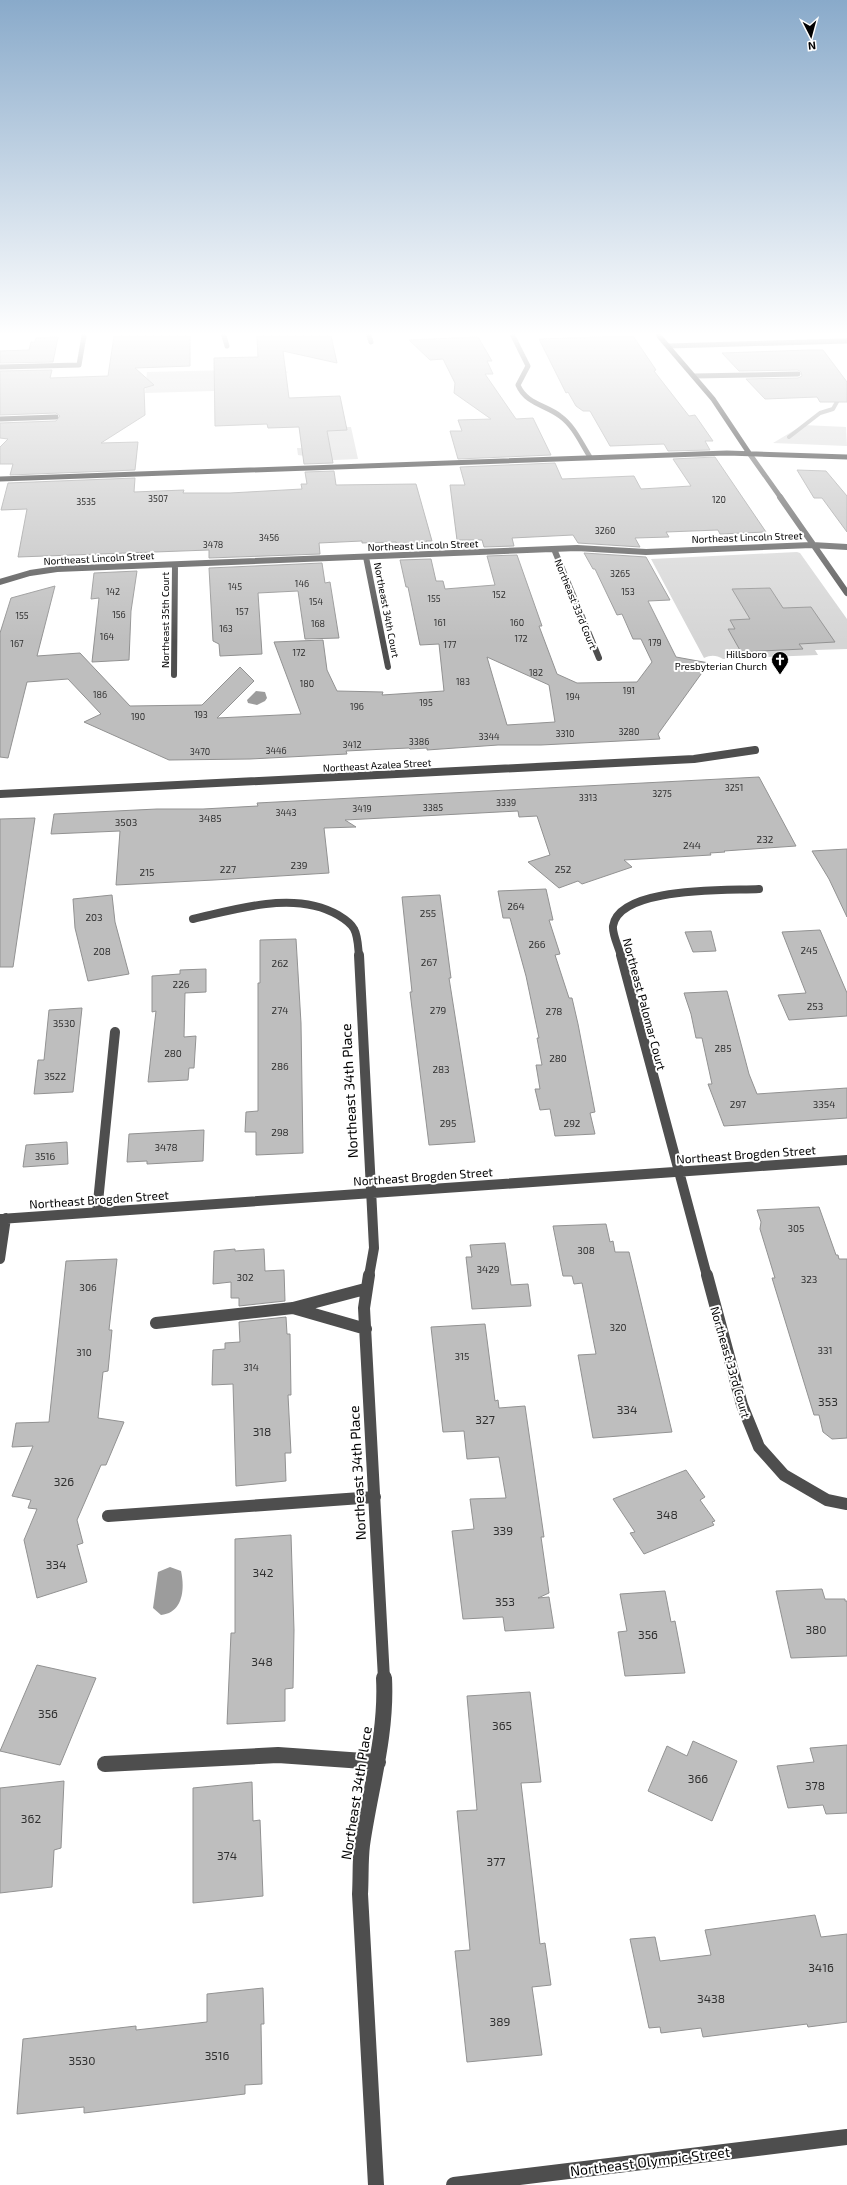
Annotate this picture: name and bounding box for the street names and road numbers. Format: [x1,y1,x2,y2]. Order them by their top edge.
street label: Northeast Lincoln Street [691,529,803,545]
street label: Northeast Lincoln Street [367,537,479,553]
street label: Northeast Lincoln Street [43,549,155,567]
street label: Northeast 33rd Court [552,557,600,651]
street label: Northeast 34th Court [372,561,402,659]
street label: Northeast 35th Court [159,572,171,668]
street label: Northeast Azalea Street [322,756,432,774]
street label: Northeast Palomar Court [621,936,669,1072]
street label: Northeast 34th Place [337,1023,361,1159]
street label: Northeast Brogden Street [676,1142,817,1166]
street label: Northeast Brogden Street [353,1164,494,1188]
street label: Northeast Brogden Street [29,1187,170,1211]
street label: Northeast 33rd Court [708,1305,754,1420]
street label: Northeast 34th Place [345,1405,369,1541]
street label: Northeast 34th Place [337,1725,375,1861]
street label: Northeast Olympic Street [569,2143,731,2179]

